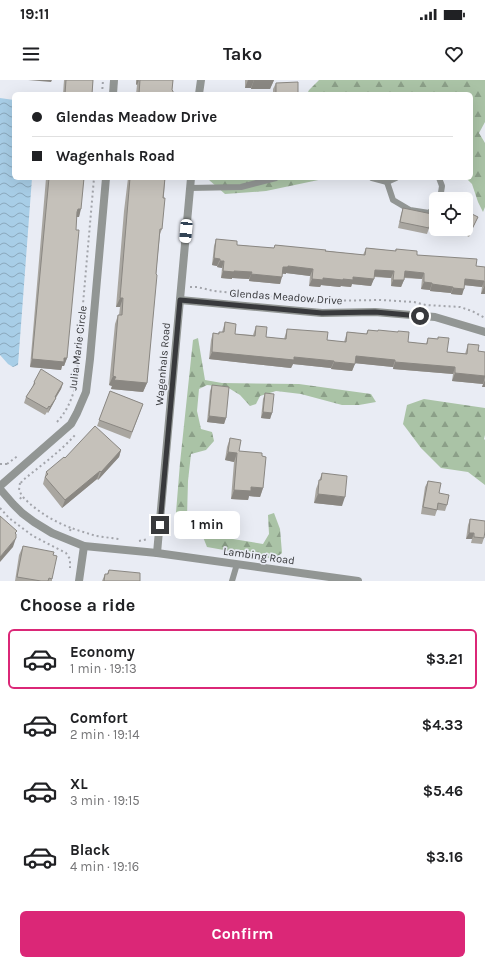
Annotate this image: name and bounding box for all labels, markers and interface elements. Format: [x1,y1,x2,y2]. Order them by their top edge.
text: 19:11 [20,5,49,23]
icon: menu [20,43,42,65]
text: Tako [223,43,262,65]
icon: heart [443,43,465,65]
text: Glendas Meadow Drive [56,108,217,126]
text: Wagenhals Road [56,147,175,165]
map controls [429,192,473,236]
button: locate [429,192,473,236]
car [179,219,193,243]
street label: Glendas Meadow Drive [229,287,343,307]
street label: Julia Marie Circle [66,304,90,391]
route start [411,307,429,325]
street label: Wagenhals Road [153,322,173,406]
callout: 1 min [174,511,240,539]
route end [151,516,169,534]
text: 1 min [191,517,223,532]
street label: Lambing Road [222,545,296,567]
text: Choose a ride [20,594,135,616]
icon: car [22,641,58,677]
text: Economy [70,643,135,661]
text: $3.21 [426,650,463,668]
text: 1 min · 19:13 [70,661,137,676]
icon: car [22,707,58,743]
text: Comfort [70,709,128,727]
text: $4.33 [422,716,463,734]
text: 2 min · 19:14 [70,727,139,742]
icon: car [22,773,58,809]
text: XL [70,775,88,793]
text: $5.46 [423,782,463,800]
text: 3 min · 19:15 [70,793,140,808]
icon: car [22,839,58,875]
text: Black [70,841,110,859]
text: $3.16 [426,848,463,866]
text: 4 min · 19:16 [70,859,139,874]
button: Confirm [20,911,465,957]

